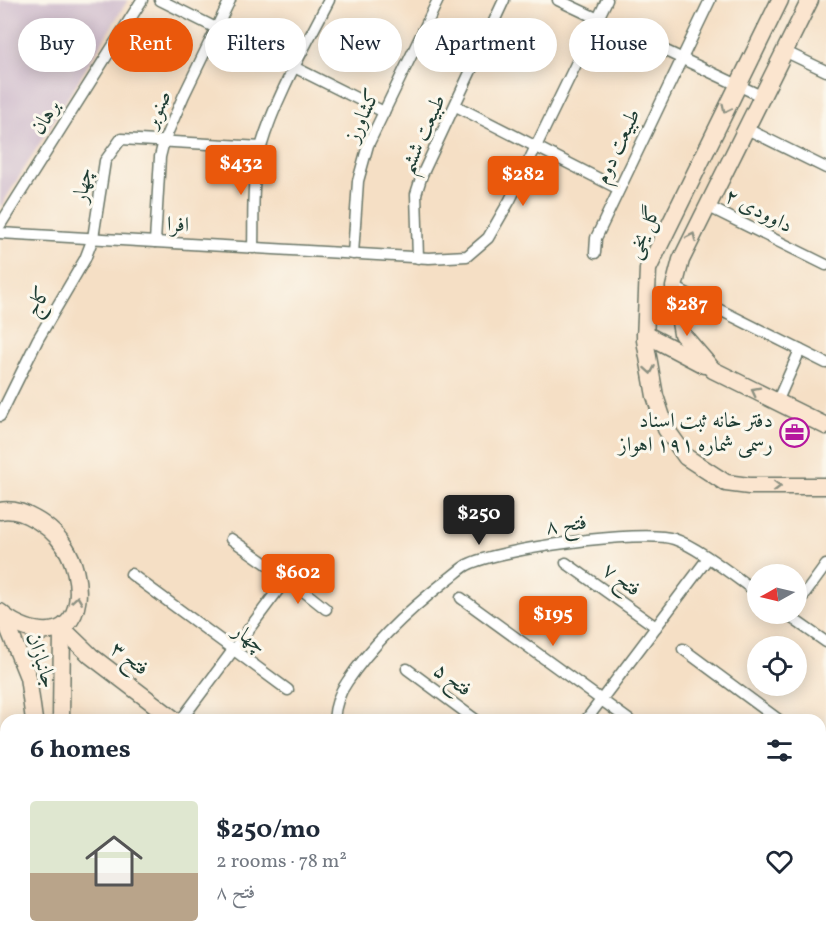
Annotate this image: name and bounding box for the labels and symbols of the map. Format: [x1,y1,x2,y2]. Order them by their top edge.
street label: کشاورز [338,84,388,149]
street label: صنوبر [137,86,179,135]
street label: طبیعت ششم [393,90,458,181]
street label: برهان [24,94,68,141]
one-way arrow [722,103,733,113]
street label: طبیعت دوم [588,104,650,190]
pin: $432 [205,145,277,196]
pin: $282 [487,156,559,207]
street label: چهار [66,166,101,207]
street label: داوودی ۲ [719,182,797,241]
street label: گل یخی [620,202,669,264]
street label: افرا [166,210,190,241]
one-way arrow [684,233,696,244]
street label: کاج [18,281,61,324]
pin: $287 [651,286,723,337]
one-way arrow [643,364,656,374]
one-way arrow [750,387,761,398]
place label: دفتر خانه ثبت اسناد رسمی شماره ۱۹۱ اهواز [616,407,773,460]
office icon: دفتر خانه ثبت اسناد رسمی شماره ۱۹۱ اهواز [778,416,810,448]
one-way arrow [772,480,781,492]
pin: $250 [443,495,515,546]
street label: فتح ۸ [544,508,589,546]
pin: $602 [262,554,334,605]
street label: فتح ۷ [594,556,646,606]
north arrow [747,564,807,624]
one-way arrow [70,596,82,605]
pin: $195 [517,596,589,647]
street label: چهار [225,616,272,661]
street label: جانبازان [18,629,63,692]
street label: فتح ۳ [102,635,154,686]
street label: فتح ۵ [425,656,477,706]

